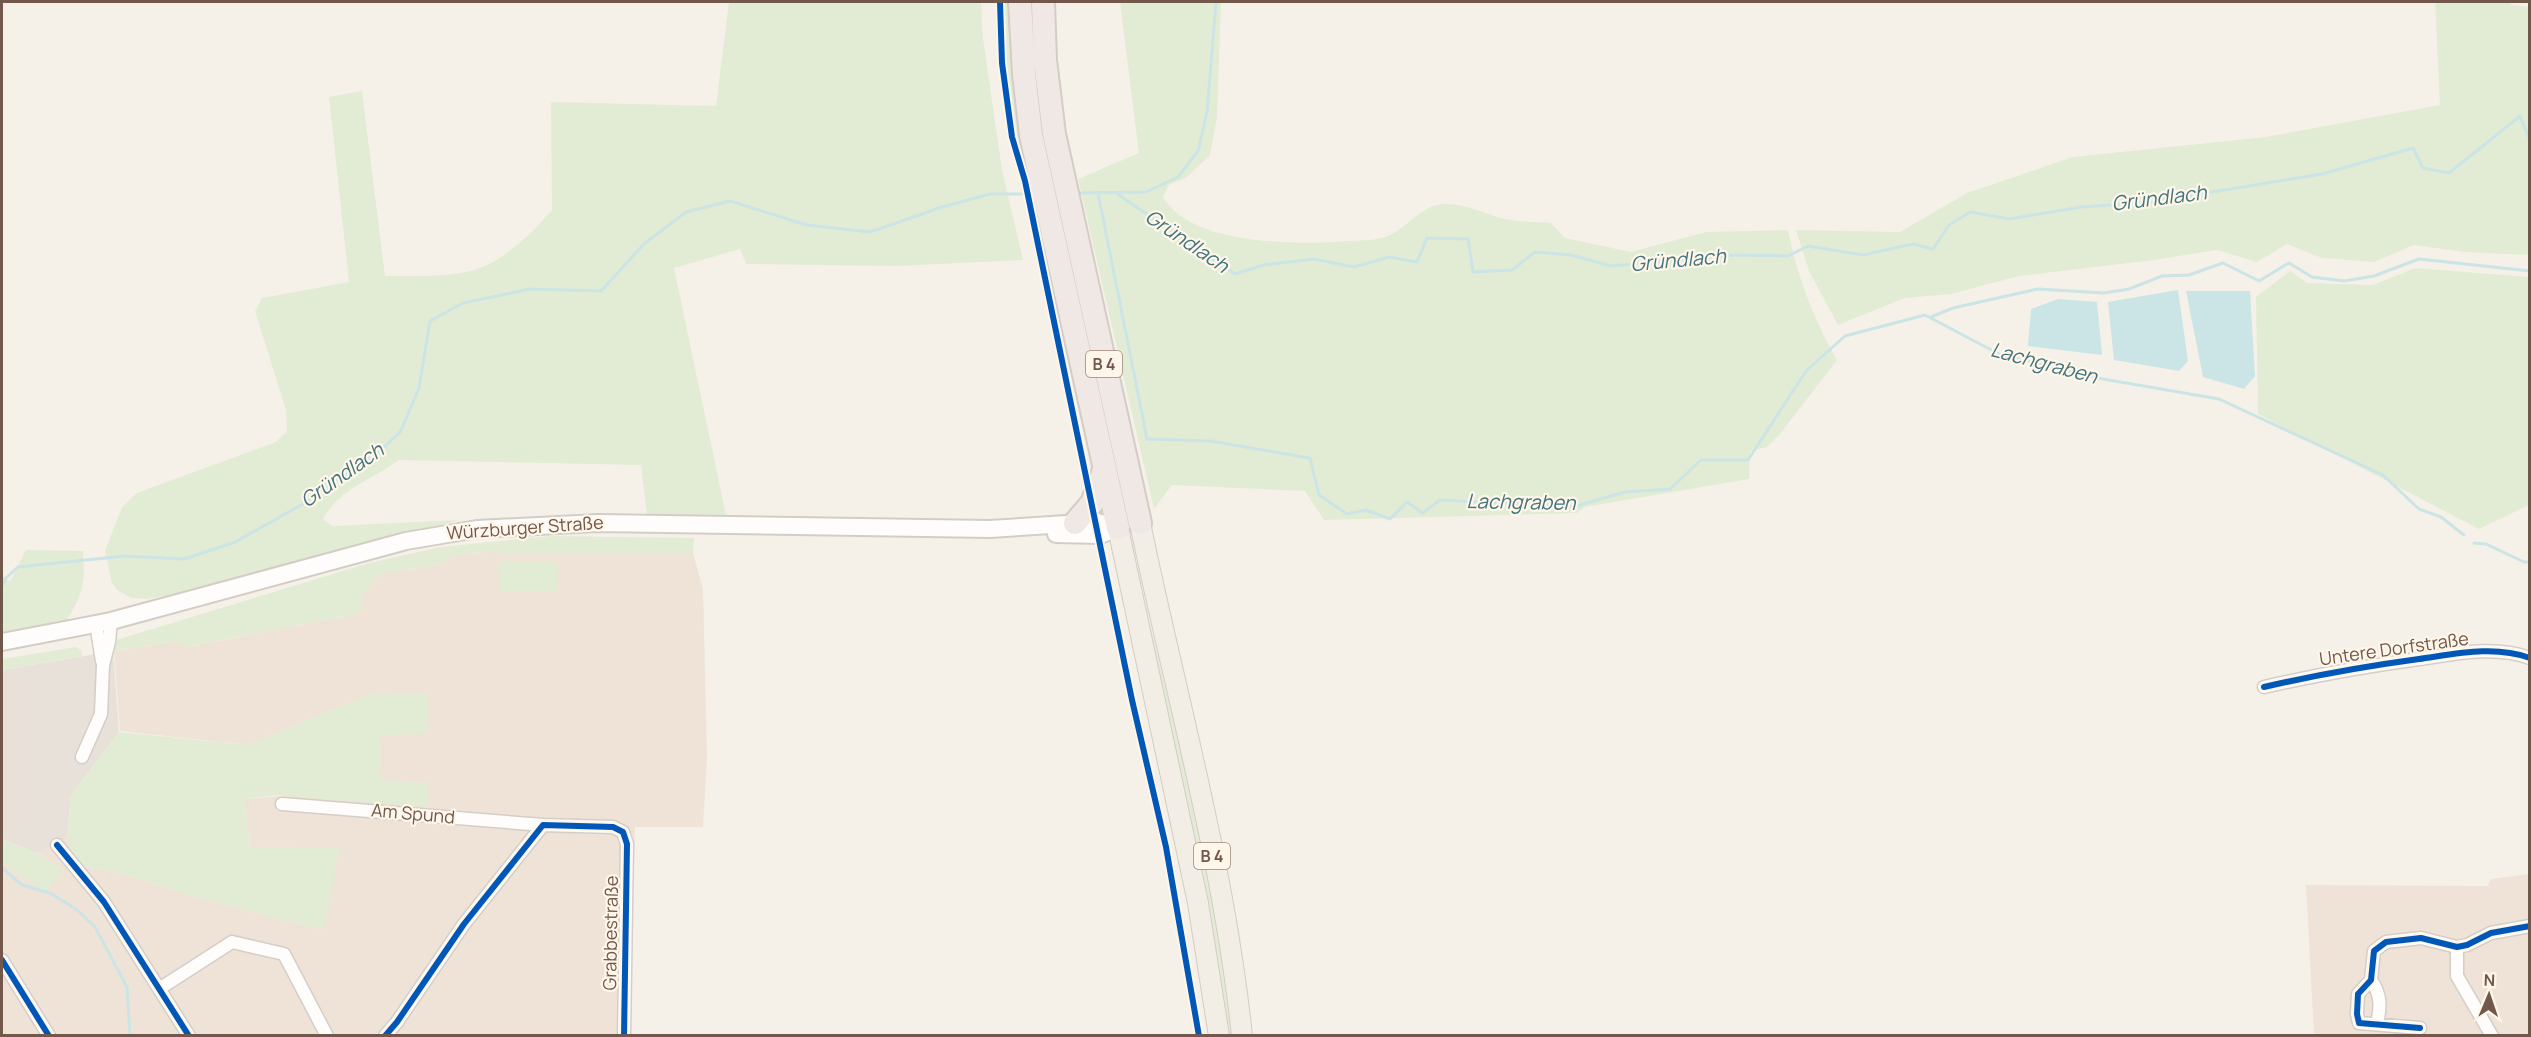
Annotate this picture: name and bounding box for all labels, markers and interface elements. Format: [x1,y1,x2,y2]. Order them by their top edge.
water label: Gründlach [2110,178,2209,217]
water label: Gründlach [1140,203,1235,279]
water label: Gründlach [1629,242,1728,277]
water label: Lachgraben [1988,335,2101,390]
road number: B 4 [1086,351,1122,377]
water label: Gründlach [295,435,390,513]
water label: Lachgraben [1466,487,1577,516]
street label: Würzburger Straße [446,510,604,544]
street label: Untere Dorfstraße [2318,626,2470,670]
street label: Am Spund [370,797,456,829]
road number: B 4 [1194,843,1230,869]
street label: Grabbestraße [597,875,623,991]
north arrow [2459,965,2519,1025]
text: N [2483,969,2496,991]

